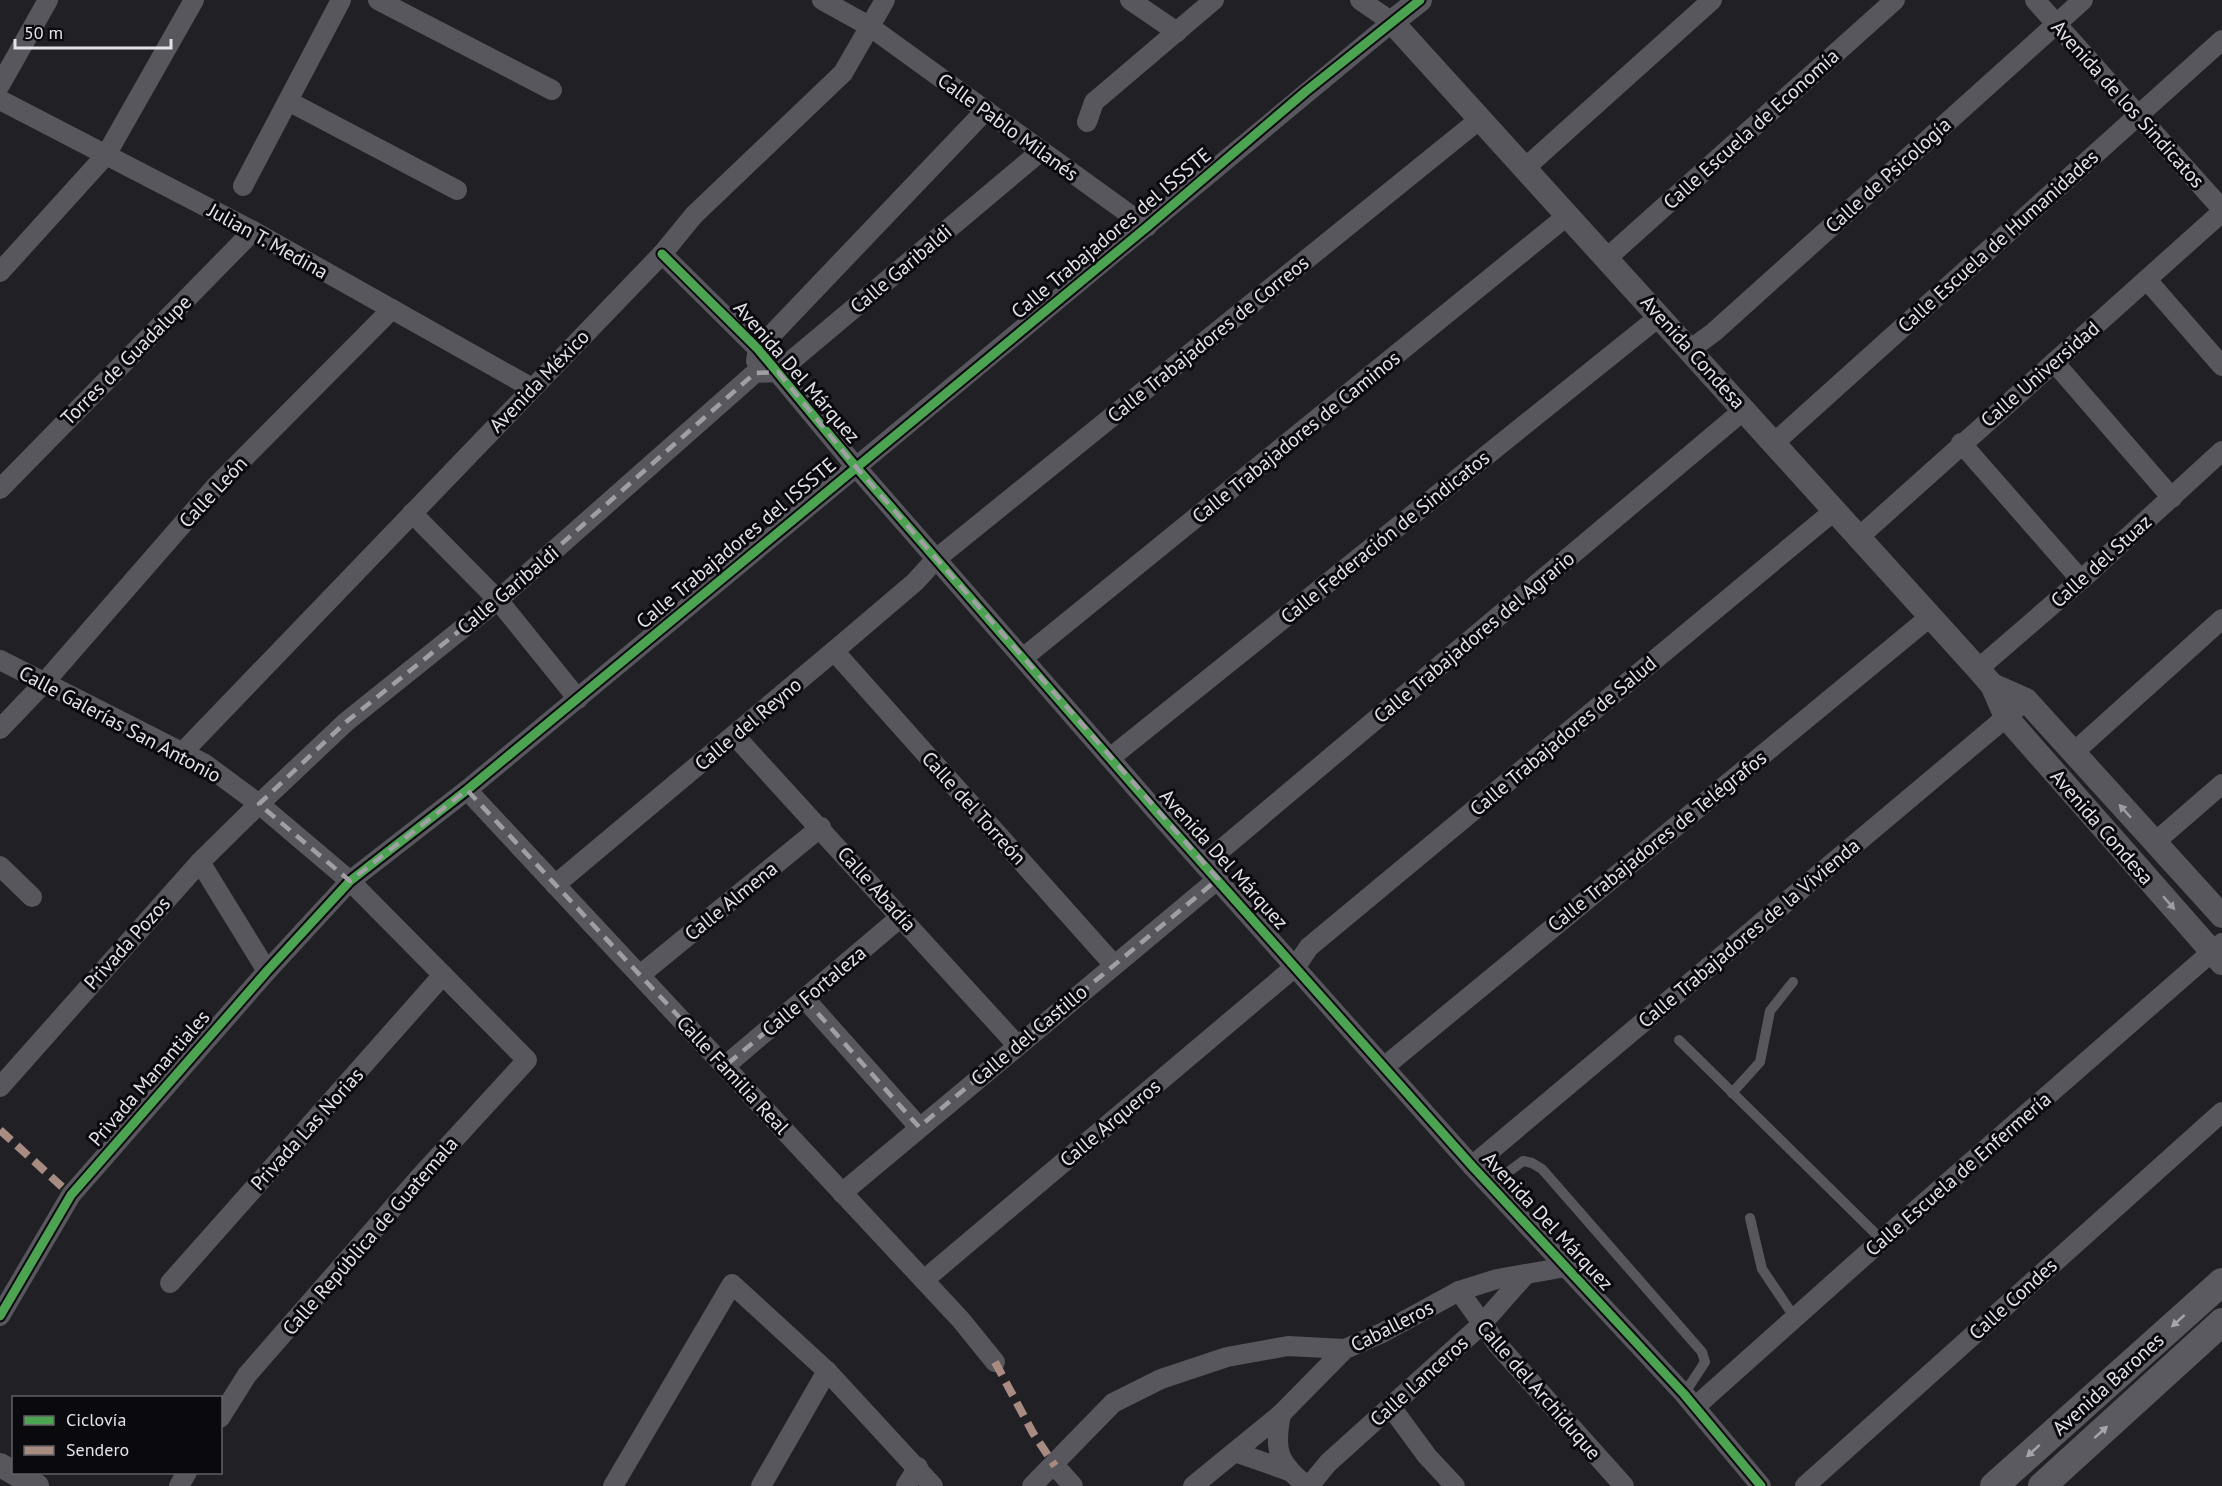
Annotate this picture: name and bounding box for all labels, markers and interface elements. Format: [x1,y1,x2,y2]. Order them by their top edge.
scale bar [15,12,171,50]
street label: Avenida de los Sindicatos [2046,15,2210,193]
text: 50 m [24,21,63,44]
street label: Calle Escuela de Economía [1658,43,1844,215]
street label: Calle Pablo Milanés [933,67,1083,187]
street label: Calle de Psicología [1820,112,1956,238]
street label: Calle Trabajadores del ISSSTE [1006,142,1216,324]
street label: Calle Escuela de Humanidades [1892,144,2104,338]
street label: Julian T. Medina [202,197,333,285]
street label: Calle Garibaldi [845,219,957,319]
street label: Calle Trabajadores de Correos [1102,250,1314,428]
street label: Torres de Guadalupe [55,289,197,431]
street label: Avenida Condesa [1635,290,1751,414]
street label: Avenida Del Márquez [728,295,866,449]
street label: Calle Universidad [1975,315,2105,433]
street label: Avenida México [483,324,595,438]
street label: Calle Trabajadores de Caminos [1187,345,1405,529]
street label: Calle Federación de Sindicatos [1275,445,1495,629]
street label: Calle León [173,451,253,533]
street label: Calle Trabajadores del ISSSTE [631,452,841,634]
street label: Calle del Stuaz [2045,509,2157,613]
street label: Calle Garibaldi [452,540,564,640]
street label: Calle Trabajadores del Agrario [1368,545,1580,729]
street label: Calle Trabajadores de Salud [1464,650,1662,822]
street label: Calle Galerías San Antonio [14,660,226,788]
street label: Calle del Reyno [689,672,807,776]
street label: Calle Trabajadores de Telégrafos [1542,745,1772,937]
street label: Calle del Torreón [916,746,1032,870]
street label: Avenida Condesa [2045,764,2159,890]
street label: Avenida Del Márquez [1154,783,1294,935]
one-way arrow [2119,804,2132,819]
street label: Calle Trabajadores de la Vivienda [1633,832,1865,1034]
street label: Calle Abadía [832,841,922,937]
street label: Calle Almena [679,856,783,946]
street label: Privada Pozos [78,891,176,995]
one-way arrow [2162,895,2175,910]
street label: Calle Fortaleza [757,940,871,1042]
street label: Calle del Castillo [965,979,1093,1091]
street label: Privada Manantiales [83,1004,215,1152]
street label: Calle Familia Real [671,1010,795,1140]
street label: Privada Las Norias [245,1062,369,1196]
street label: Calle Arqueros [1054,1073,1166,1173]
street label: Calle Escuela de Enfermería [1860,1086,2056,1262]
street label: Calle República de Guatemala [277,1131,463,1341]
street label: Avenida Del Márquez [1477,1146,1619,1296]
street label: Calle Condes [1963,1253,2063,1345]
street label: Caballeros [1346,1294,1438,1358]
one-way arrow [2171,1314,2186,1327]
street label: Calle del Archiduque [1471,1315,1607,1465]
street label: Avenida Barones [2047,1327,2169,1441]
street label: Calle Lanceros [1364,1330,1474,1432]
legend [12,1396,222,1474]
text: Ciclovía [66,1408,126,1431]
one-way arrow [2094,1426,2108,1440]
text: Sendero [66,1438,129,1461]
one-way arrow [2026,1444,2041,1457]

